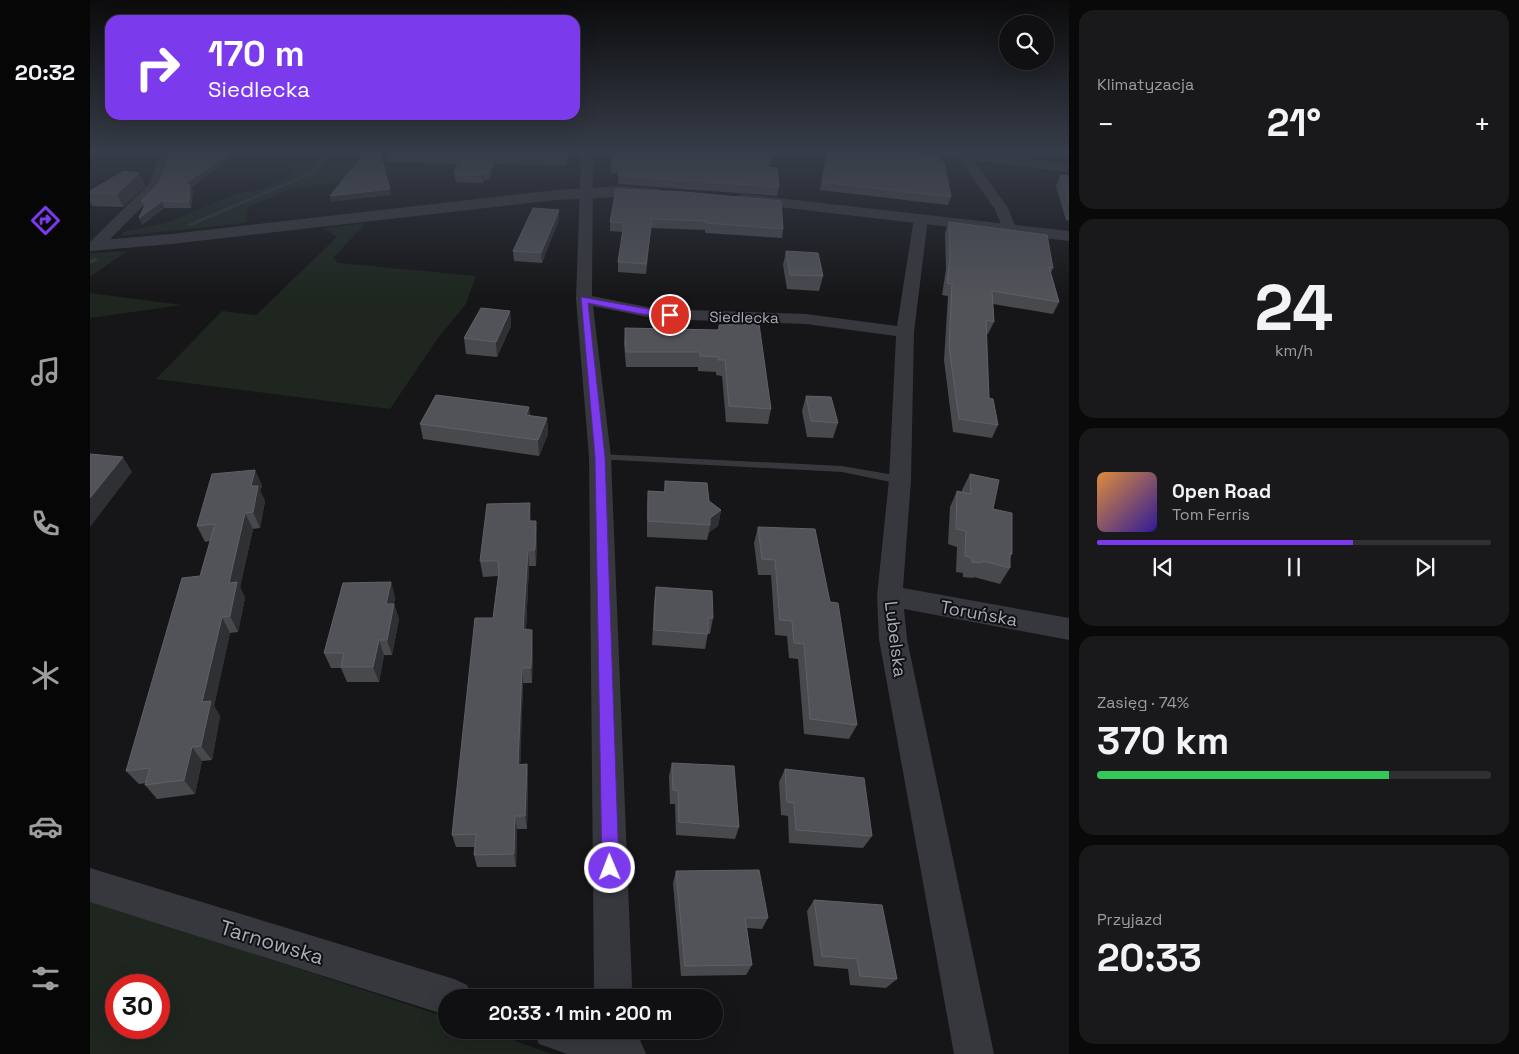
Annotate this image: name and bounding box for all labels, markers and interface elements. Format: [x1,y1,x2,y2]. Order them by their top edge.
map controls [999,15,1054,70]
button: search [999,15,1054,70]
text: 170 m [208,32,305,76]
icon: right [125,35,190,100]
text: 20:32 [15,58,75,86]
text: Klimatyzacja [1097,74,1194,95]
text: Siedlecka [208,75,310,103]
text: 21° [1267,99,1321,147]
text: − [1097,106,1114,142]
text: + [1474,106,1491,142]
icon: directions [28,203,63,238]
text: 24 [1255,266,1333,349]
pin [649,294,691,336]
icon: arrive [656,301,684,329]
street label: Siedlecka [709,307,779,327]
text: km/h [1275,340,1313,361]
icon: music [28,354,63,389]
text: Open Road [1172,479,1271,504]
text: Tom Ferris [1172,504,1250,525]
icon: phone [28,506,63,541]
icon: previous [1149,553,1177,581]
icon: pause [1280,553,1308,581]
icon: next [1411,553,1439,581]
street label: Toruńska [939,595,1019,631]
street label: Lubelska [880,600,912,678]
icon: climate [28,658,63,693]
text: Zasięg · 74% [1097,692,1189,713]
text: 370 km [1097,717,1229,765]
icon: car [28,809,63,844]
position arrow [583,841,635,893]
text: Przyjazd [1097,909,1162,930]
street label: Tarnowska [217,913,327,971]
text: 20:33 [1097,934,1202,982]
icon: filters [28,961,63,996]
speed limit sign: 30 [105,974,170,1039]
text: 20:33 · 1 min · 200 m [489,1001,672,1026]

